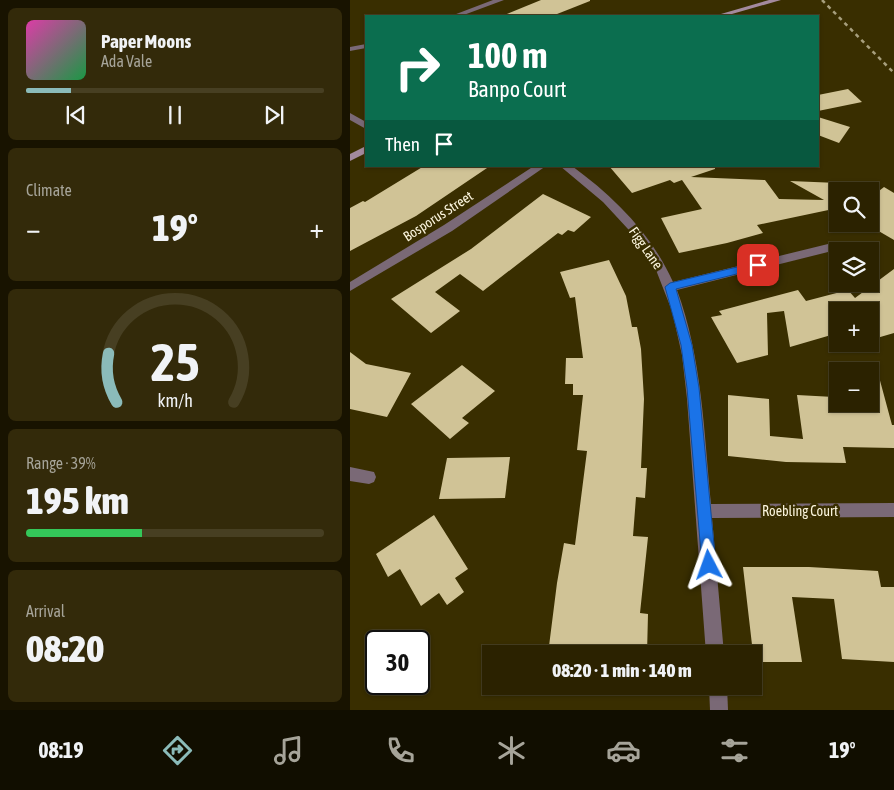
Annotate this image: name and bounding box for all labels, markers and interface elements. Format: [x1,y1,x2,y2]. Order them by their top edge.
text: Paper Moons [101,30,191,52]
icon: right [385,35,450,100]
text: 100 m [468,35,547,75]
text: Ada Vale [101,52,152,70]
text: Banpo Court [468,76,567,102]
icon: previous [62,101,90,129]
icon: pause [161,101,189,129]
icon: next [260,101,288,129]
icon: arrive [430,130,458,158]
text: Then [385,133,420,155]
text: Climate [26,181,72,199]
map controls [829,182,879,412]
button: search [829,182,879,232]
street label: Bosporus Street [400,188,476,244]
text: 19° [152,206,198,249]
text: − [26,212,41,244]
text: + [309,212,324,244]
street label: Figg Lane [626,224,666,272]
button: layers [829,242,879,292]
pin [737,244,779,286]
icon: arrive [744,251,772,279]
button: + [829,302,879,352]
text: 25 [151,332,199,392]
button: − [829,362,879,412]
text: km/h [157,390,193,411]
text: Range · 39% [26,454,96,472]
text: 195 km [26,479,129,522]
street label: Roebling Court [762,503,838,519]
position arrow [682,538,734,590]
text: Arrival [26,602,65,620]
text: 08:20 [26,627,104,670]
speed limit sign: 30 [365,630,430,695]
text: 08:20 · 1 min · 140 m [552,659,692,681]
icon: directions [160,733,195,768]
icon: music [271,733,306,768]
icon: phone [383,733,418,768]
icon: climate [494,733,529,768]
icon: car [606,733,641,768]
icon: filters [717,733,752,768]
text: 08:19 [38,737,84,763]
text: 19° [829,737,856,763]

